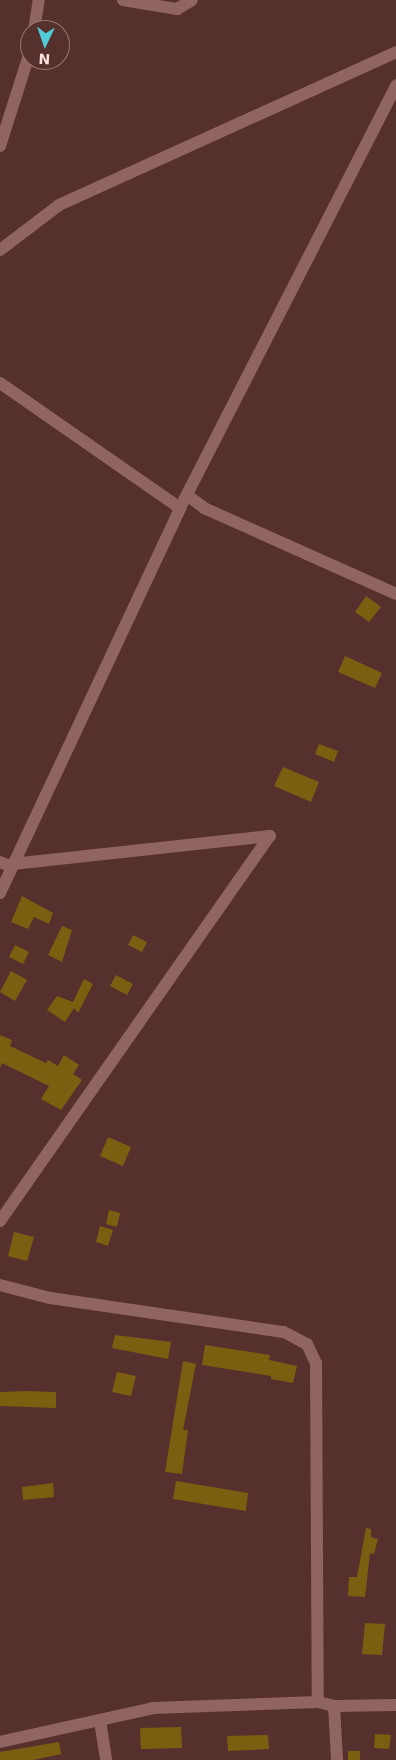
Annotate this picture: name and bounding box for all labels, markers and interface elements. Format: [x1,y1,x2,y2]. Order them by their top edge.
north arrow [20,20,70,70]
text: N [38,51,51,67]

